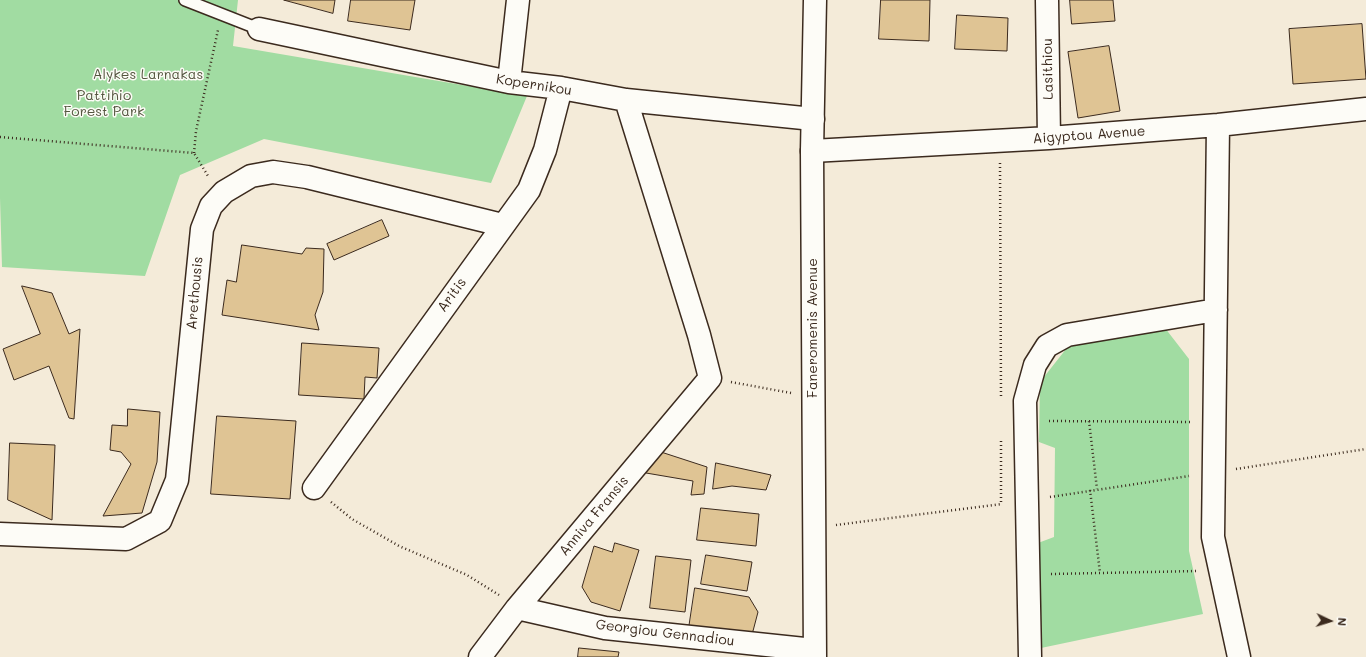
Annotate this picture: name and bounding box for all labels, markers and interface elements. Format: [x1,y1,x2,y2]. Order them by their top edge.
street label: Lasithiou [1039,38,1057,100]
park label: Alykes Larnakas [93,67,203,83]
street label: Kopernikou [495,71,573,99]
park label: Pattihio Forest Park [63,88,145,120]
street label: Aigyptou Avenue [1032,123,1146,147]
street label: Arethousis [183,256,207,330]
street label: Faneromenis Avenue [805,258,821,398]
street label: Aritis [434,275,470,315]
street label: Anniva Fransis [556,473,632,559]
north arrow [1310,601,1350,641]
street label: Georgiou Gennadiou [595,616,735,650]
text: N [1335,617,1350,627]

